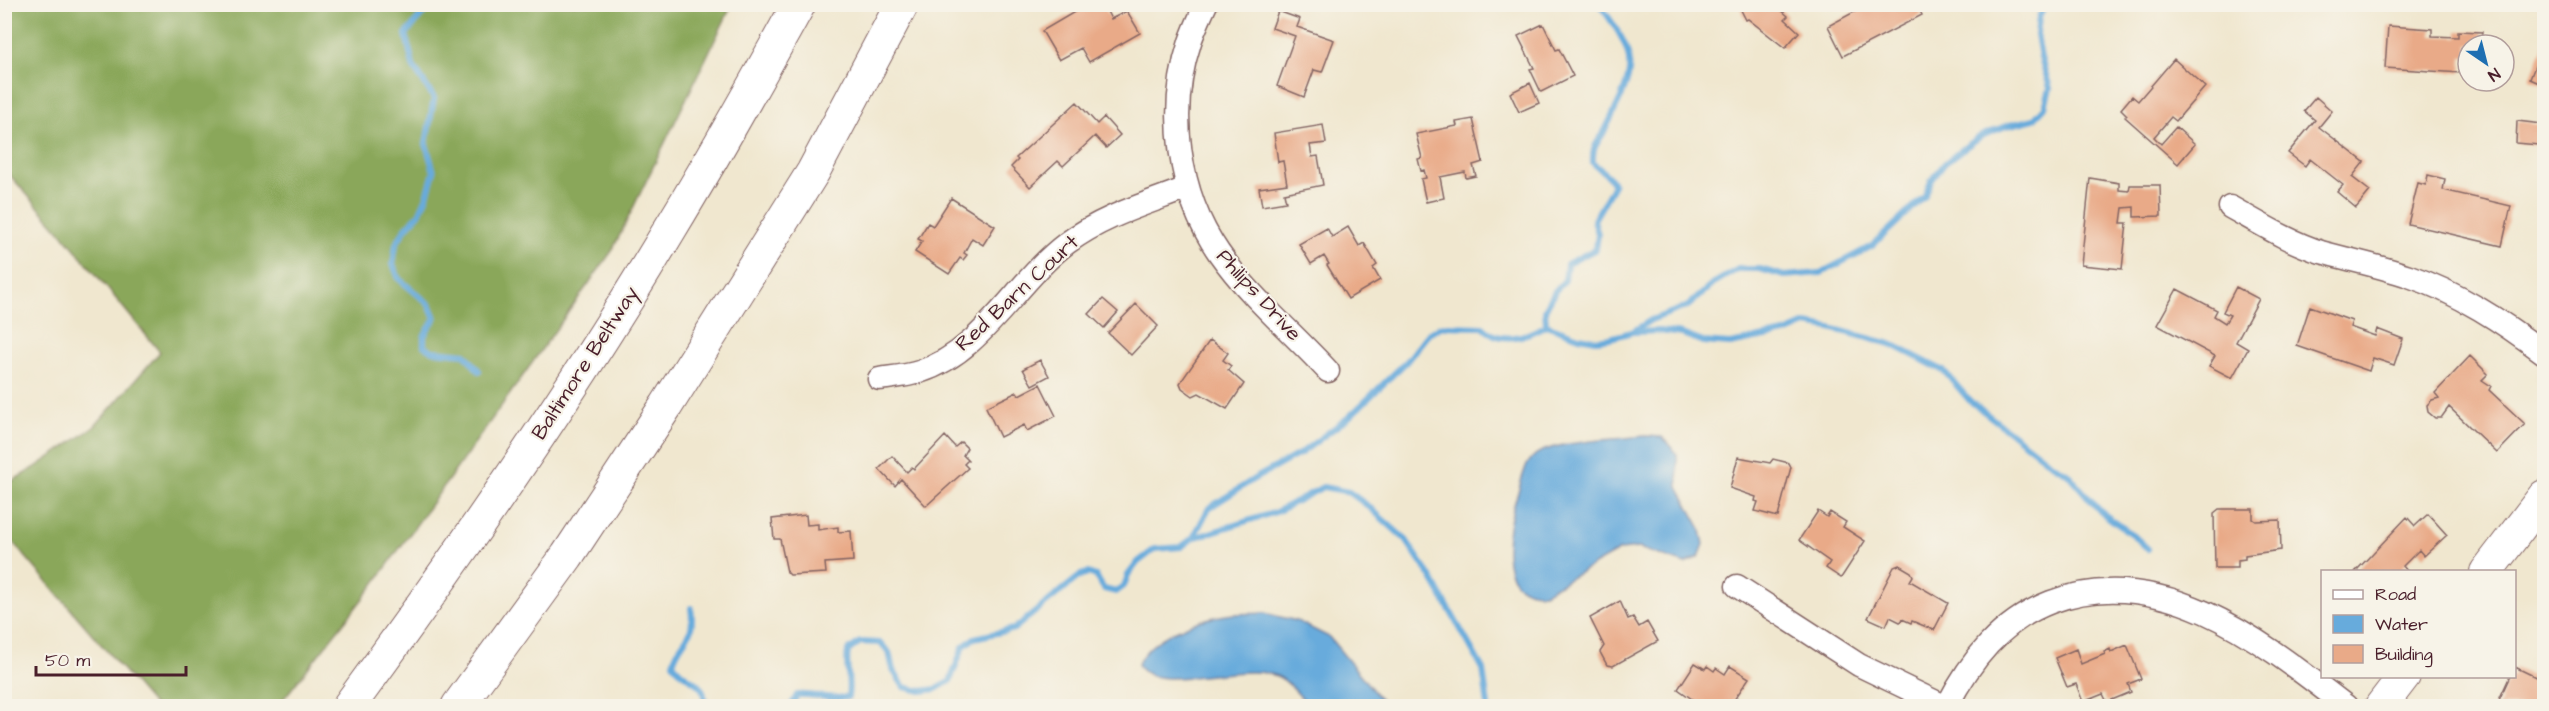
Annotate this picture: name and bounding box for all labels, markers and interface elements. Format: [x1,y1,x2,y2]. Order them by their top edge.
north arrow [2456,33,2516,93]
text: N [2484,63,2504,86]
street label: Red Barn Court [949,228,1085,358]
street label: Philips Drive [1209,243,1308,348]
street label: Baltimore Beltway [525,280,647,446]
legend [2321,570,2516,678]
text: Road [2375,582,2416,607]
text: Water [2375,612,2428,637]
scale bar [36,639,186,677]
text: Building [2375,642,2433,668]
text: 50 m [45,648,90,673]

